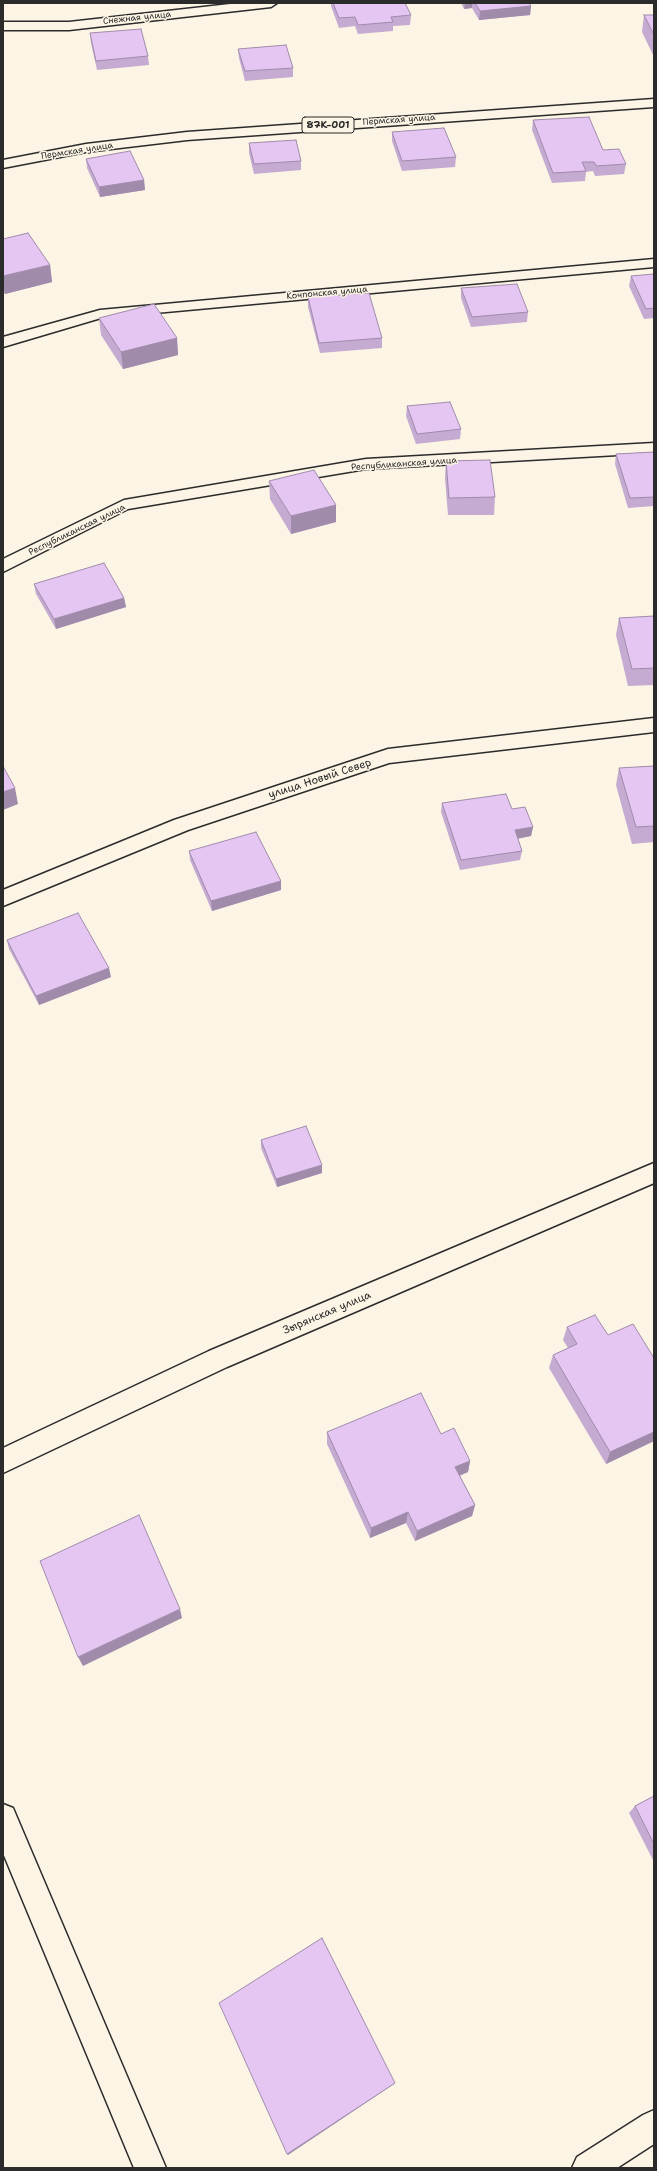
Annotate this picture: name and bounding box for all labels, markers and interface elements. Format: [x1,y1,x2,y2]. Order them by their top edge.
street label: Снежная улица [102,9,172,27]
street label: Пермская улица [362,112,436,128]
road number: 87К-001 [302,117,354,133]
street label: Пермская улица [40,140,114,162]
street label: Кочпонская улица [286,284,368,302]
street label: Республиканская улица [351,455,457,473]
street label: Республиканская улица [27,502,127,558]
street label: улица Новый Север [267,756,373,802]
street label: Зырянская улица [281,1289,373,1337]

